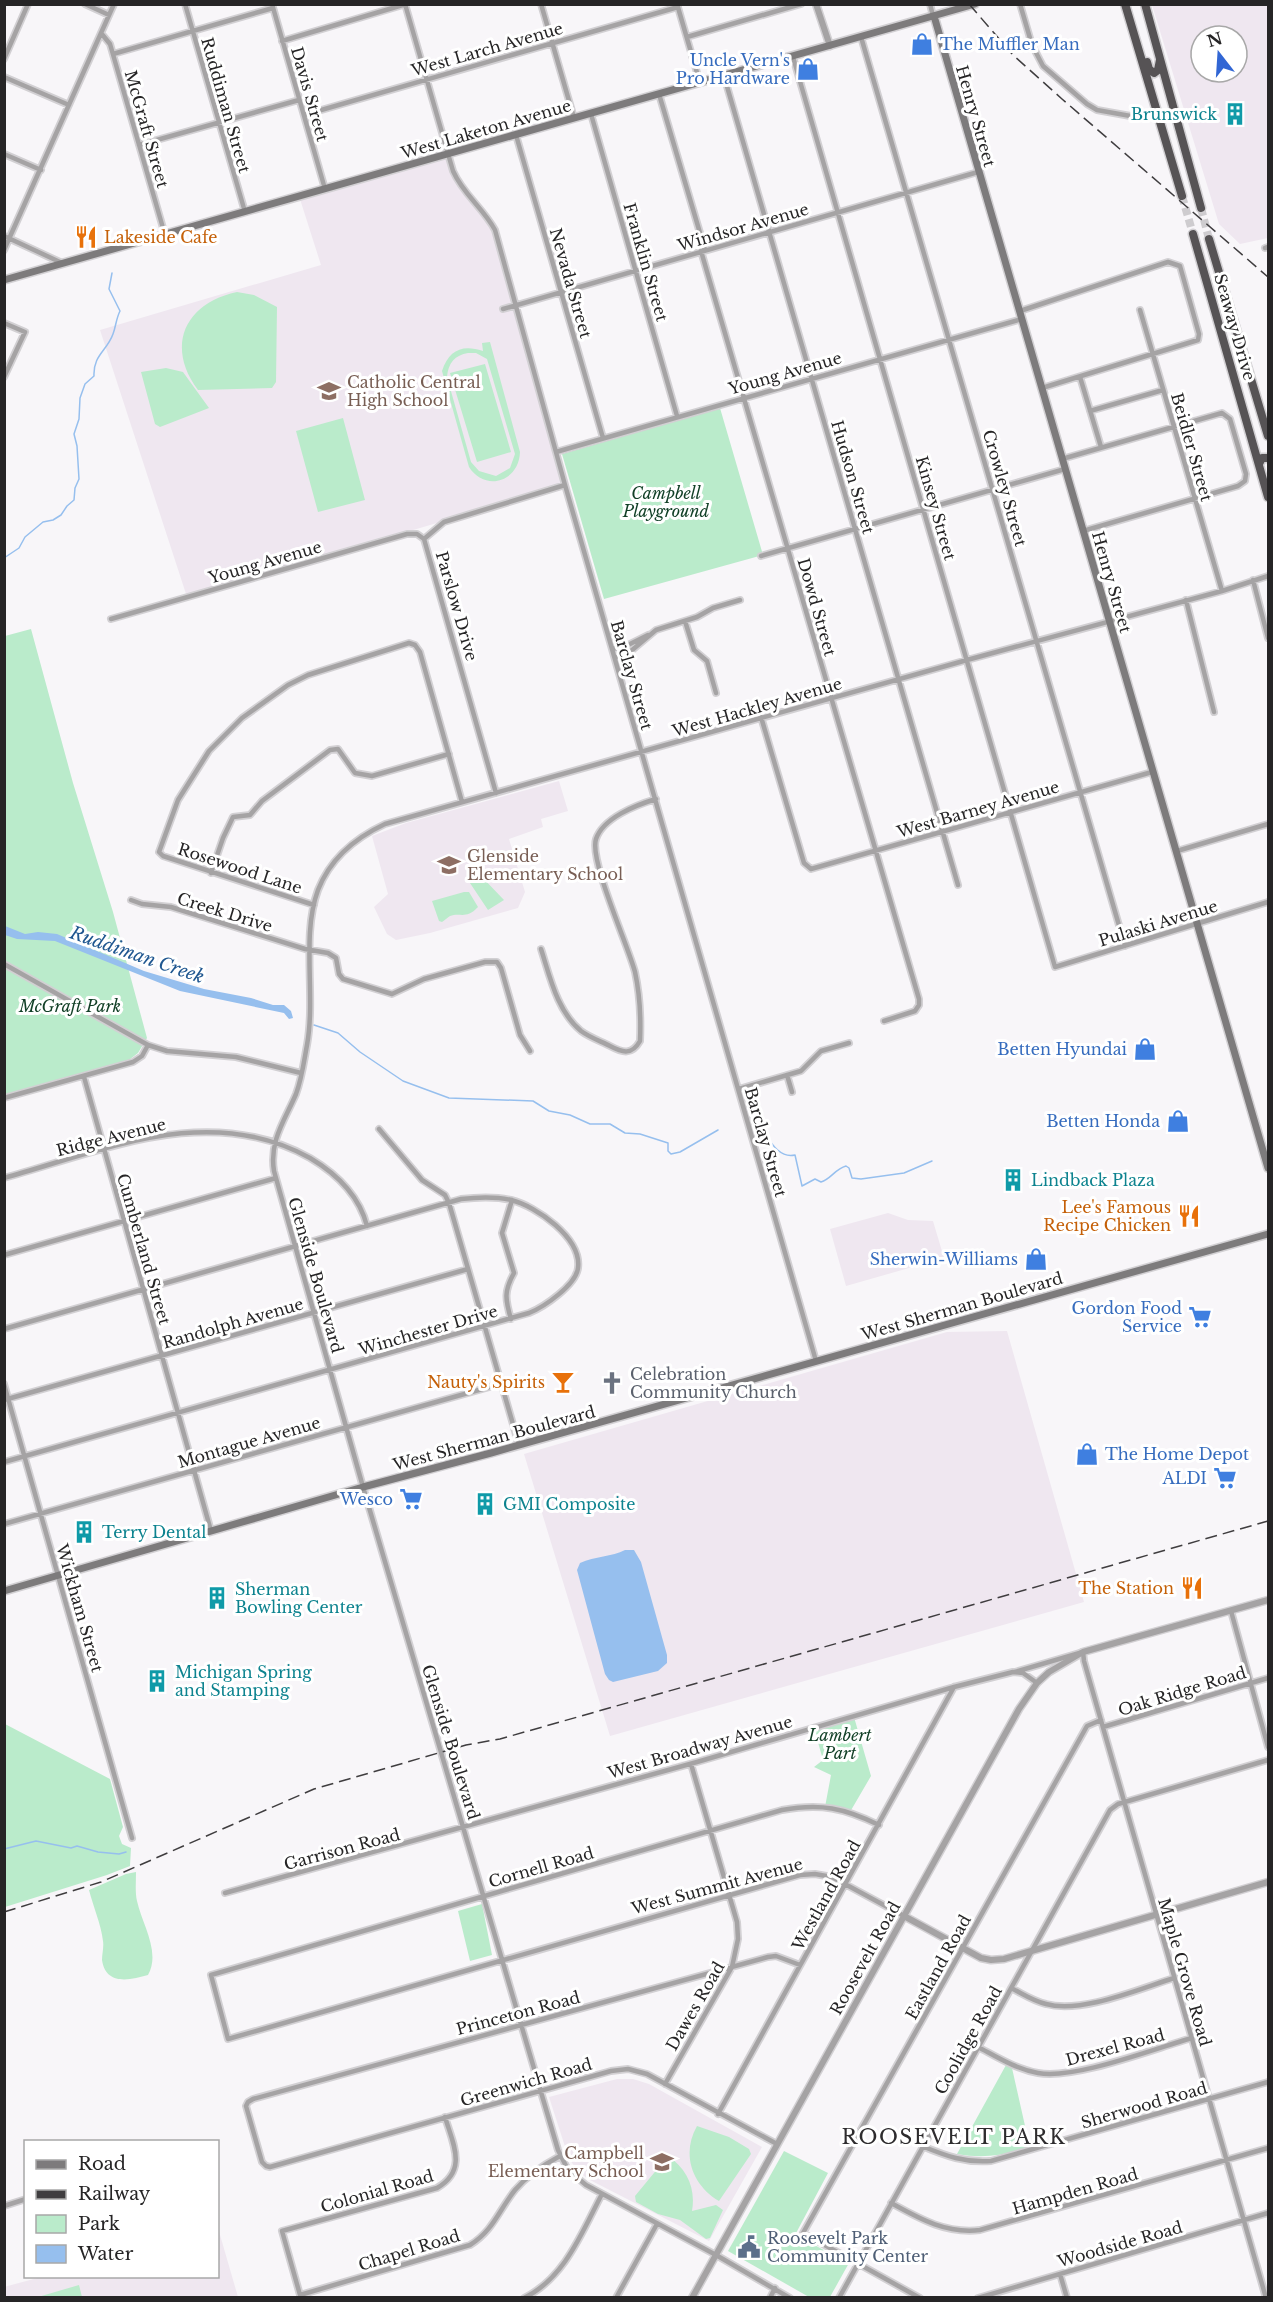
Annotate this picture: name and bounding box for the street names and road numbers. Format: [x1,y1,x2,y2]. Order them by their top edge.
street label: West Larch Avenue [408,18,565,81]
street label: Ruddiman Street [197,35,255,175]
street label: Davis Street [287,44,333,144]
street label: Henry Street [952,63,1000,169]
street label: McGraft Street [121,68,173,190]
street label: West Laketon Avenue [398,95,573,163]
street label: Windsor Avenue [674,199,811,256]
street label: Franklin Street [620,200,672,324]
street label: Nevada Street [546,226,596,340]
street label: Seaway Drive [1210,271,1260,383]
street label: Young Avenue [725,347,844,399]
street label: Beidler Street [1167,390,1217,504]
street label: Hudson Street [827,418,879,536]
street label: Crowley Street [979,427,1031,549]
street label: Kinsey Street [912,454,960,562]
street label: Henry Street [1088,529,1136,635]
street label: Young Avenue [205,536,324,588]
street label: Parslow Drive [432,549,482,663]
street label: Dowd Street [793,556,841,658]
street label: Barclay Street [607,618,657,732]
street label: West Hackley Avenue [669,673,844,741]
street label: West Barney Avenue [894,776,1062,842]
street label: Rosewood Lane [175,838,305,898]
street label: Creek Drive [175,888,275,936]
street label: Pulaski Avenue [1096,895,1220,951]
street label: Barclay Street [741,1085,791,1199]
street label: Ridge Avenue [54,1114,168,1160]
street label: Cumberland Street [113,1171,175,1327]
street label: Glenside Boulevard [284,1195,348,1355]
street label: West Sherman Boulevard [858,1268,1065,1345]
street label: Randolph Avenue [160,1293,306,1353]
street label: Winchester Drive [355,1301,500,1360]
street label: West Sherman Boulevard [390,1401,598,1475]
street label: Montague Avenue [175,1412,323,1472]
street label: Wickham Street [52,1541,108,1674]
street label: Glenside Boulevard [418,1662,484,1822]
street label: Oak Ridge Road [1116,1662,1249,1720]
street label: West Broadway Avenue [604,1711,795,1783]
street label: Garrison Road [282,1824,402,1874]
street label: Westland Road [787,1836,865,1955]
street label: Cornell Road [486,1842,596,1892]
street label: West Summit Avenue [628,1854,805,1919]
street label: Maple Grove Road [1154,1896,1216,2049]
street label: Roosevelt Road [826,1898,905,2018]
street label: Eastland Road [901,1911,975,2023]
street label: Dawes Road [661,1958,729,2054]
street label: Coolidge Road [930,1982,1006,2098]
street label: Princeton Road [454,1987,582,2039]
street label: Drexel Road [1063,2024,1167,2070]
street label: Greenwich Road [458,2054,594,2110]
street label: Sherwood Road [1079,2077,1210,2133]
street label: Hampden Road [1010,2163,1140,2219]
street label: Colonial Road [318,2165,436,2217]
street label: Woodside Road [1054,2217,1185,2272]
street label: Chapel Road [356,2225,462,2275]

